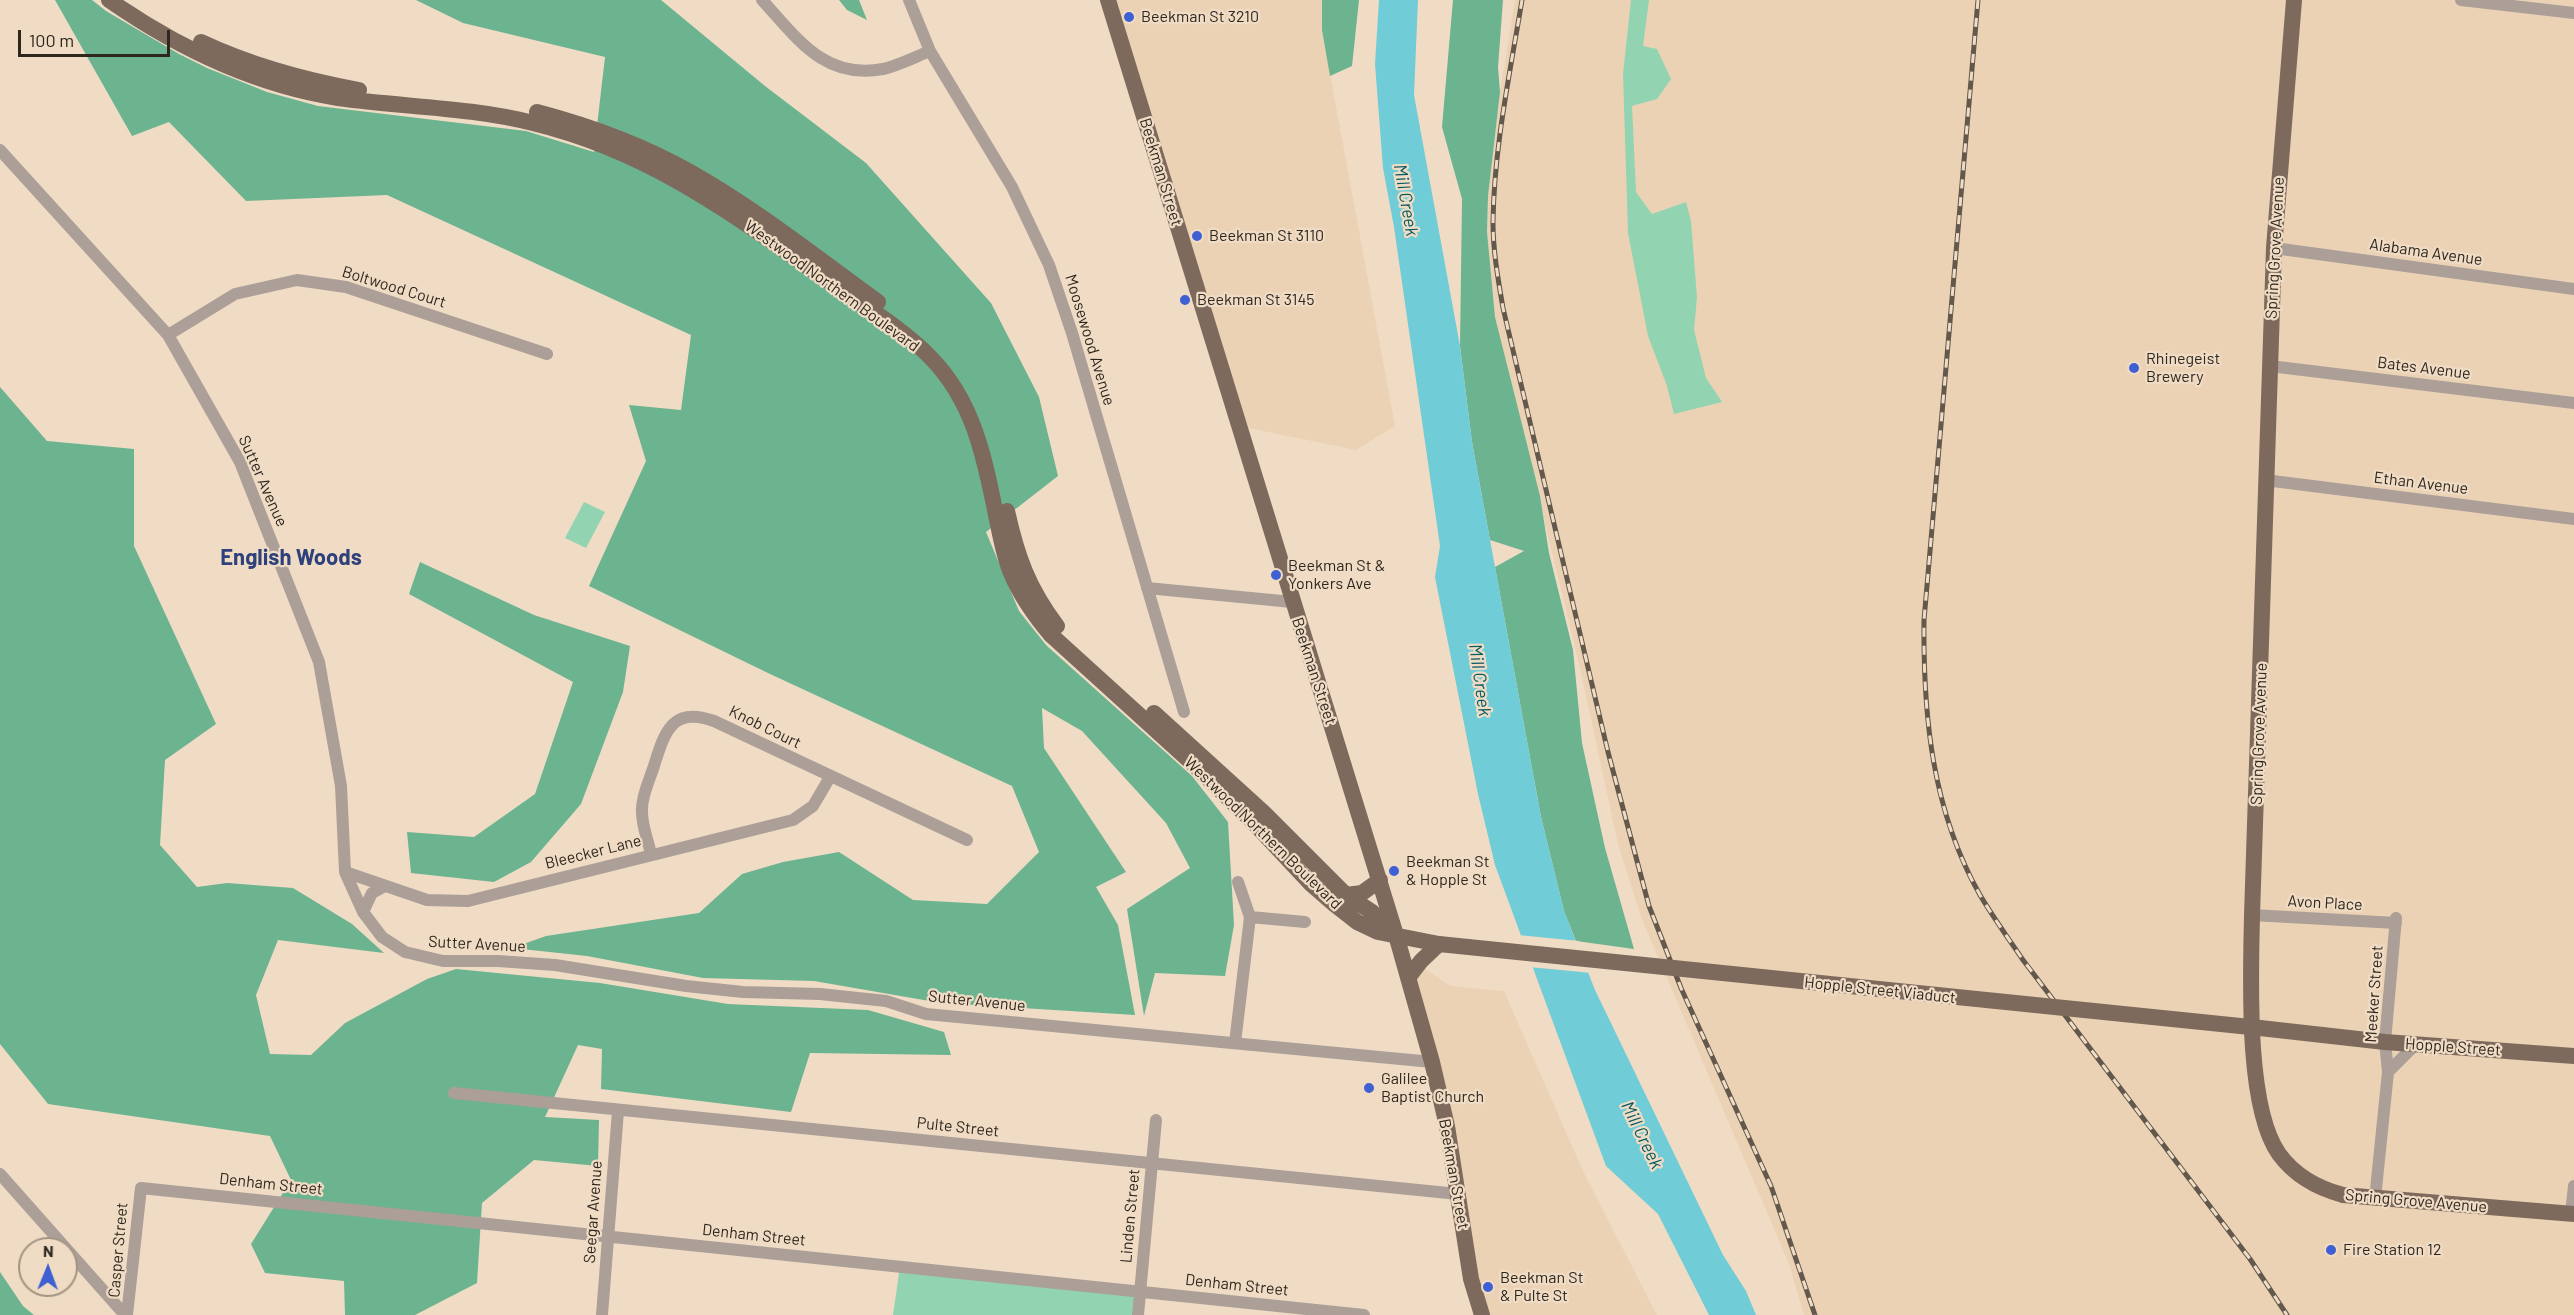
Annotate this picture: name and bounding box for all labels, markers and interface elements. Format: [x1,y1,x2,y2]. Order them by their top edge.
place label: Beekman St 3210 [1141,7,1259,27]
marker: Beekman St 3210 [1122,10,1136,24]
scale bar [21,18,172,56]
text: 100 m [29,29,74,51]
street label: Beekman Street [1135,116,1187,228]
water label: Mill Creek [1389,162,1423,238]
street label: Spring Grove Avenue [2262,176,2288,320]
street label: Westwood Northern Boulevard [741,216,923,356]
place label: Beekman St 3110 [1209,226,1324,246]
marker: Beekman St 3110 [1190,229,1204,243]
street label: Alabama Avenue [2368,235,2484,269]
street label: Boltwood Court [340,262,448,312]
street label: Moosewood Avenue [1061,272,1119,408]
place label: Beekman St 3145 [1197,290,1314,310]
marker: Beekman St 3145 [1178,293,1192,307]
place label: Rhinegeist Brewery [2146,349,2220,387]
street label: Bates Avenue [2376,353,2472,383]
marker: Rhinegeist Brewery [2127,361,2141,375]
street label: Sutter Avenue [234,432,292,530]
street label: Ethan Avenue [2373,468,2469,498]
district label: English Woods [220,545,362,571]
place label: Beekman St & Yonkers Ave [1288,556,1385,594]
marker: Beekman St & Yonkers Ave [1269,568,1283,582]
street label: Beekman Street [1288,615,1340,727]
water label: Mill Creek [1464,642,1496,718]
street label: Spring Grove Avenue [2247,663,2271,805]
street label: Knob Court [726,701,804,753]
street label: Westwood Northern Boulevard [1180,753,1346,913]
street label: Bleecker Lane [543,831,643,873]
place label: Beekman St & Hopple St [1406,852,1490,890]
marker: Beekman St & Hopple St [1387,864,1401,878]
street label: Avon Place [2287,891,2363,915]
street label: Sutter Avenue [428,932,526,956]
street label: Meeker Street [2361,945,2387,1043]
street label: Hopple Street Viaduct [1803,972,1957,1008]
street label: Sutter Avenue [927,986,1027,1016]
street label: Hopple Street [2404,1034,2502,1060]
place label: Galilee Baptist Church [1381,1069,1484,1107]
marker: Galilee Baptist Church [1362,1081,1376,1095]
water label: Mill Creek [1616,1098,1668,1172]
street label: Pulte Street [916,1113,1000,1141]
street label: Beekman Street [1435,1117,1473,1231]
street label: Seegar Avenue [580,1160,606,1264]
street label: Linden Street [1116,1168,1144,1264]
street label: Denham Street [218,1169,324,1199]
street label: Spring Grove Avenue [2344,1185,2488,1217]
street label: Casper Street [104,1202,132,1298]
street label: Denham Street [701,1220,807,1250]
north arrow [18,1237,78,1297]
place label: Fire Station 12 [2343,1240,2442,1260]
text: N [43,1241,54,1260]
marker: Fire Station 12 [2324,1243,2338,1257]
place label: Beekman St & Pulte St [1500,1268,1584,1306]
street label: Denham Street [1184,1270,1290,1300]
marker: Beekman St & Pulte St [1481,1280,1495,1294]

